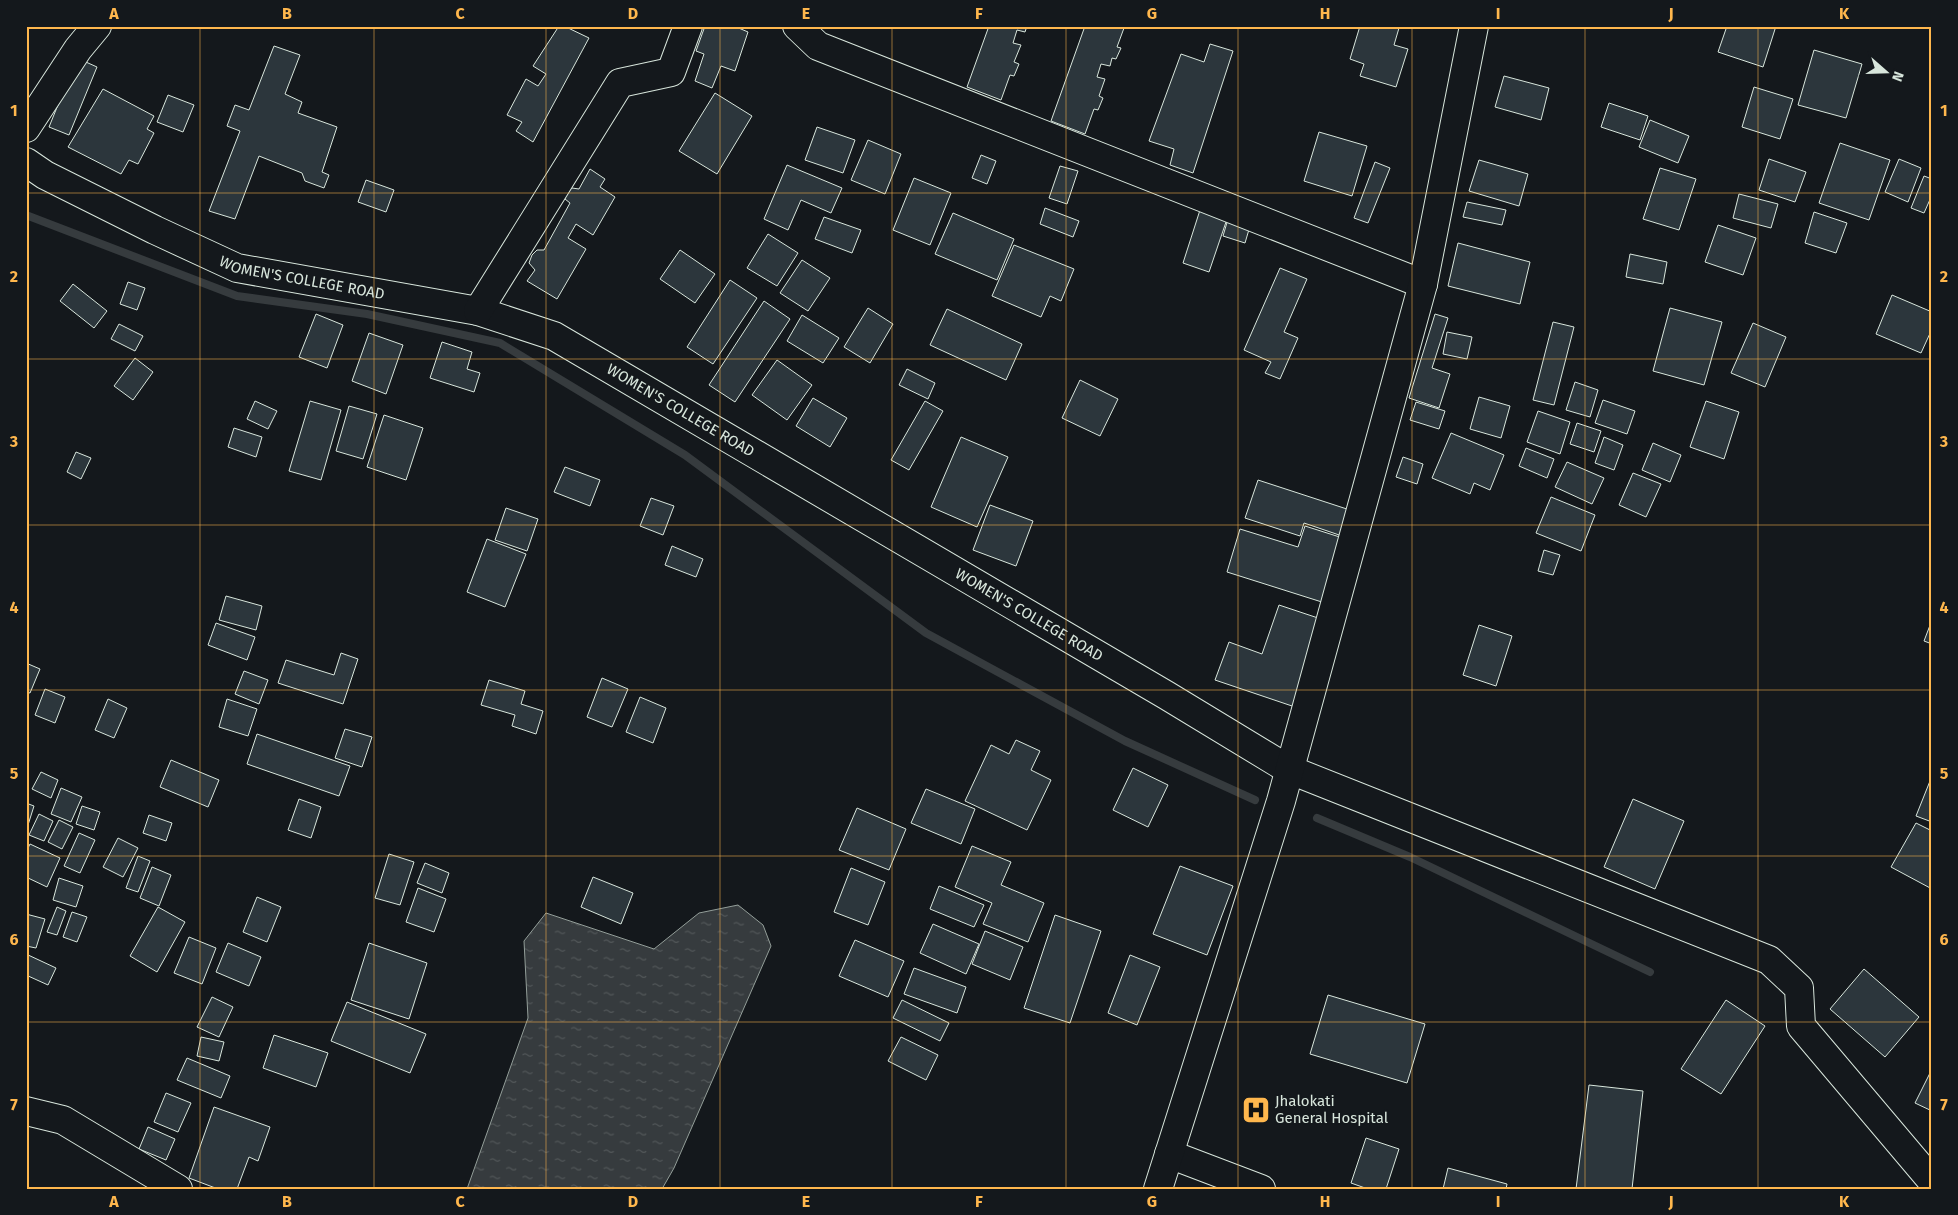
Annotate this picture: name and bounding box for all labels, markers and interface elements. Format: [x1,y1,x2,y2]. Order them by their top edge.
text: A [108,4,119,23]
text: B [282,4,292,23]
text: C [455,4,465,23]
text: D [628,4,638,23]
text: E [802,4,810,23]
text: F [975,4,983,23]
text: G [1147,4,1157,23]
text: H [1320,4,1330,23]
text: I [1496,4,1500,23]
text: J [1667,4,1674,23]
text: K [1839,4,1850,23]
north arrow [1860,48,1910,98]
text: N [1888,69,1907,84]
text: 1 [10,101,18,120]
text: 1 [1940,101,1948,120]
street label: WOMEN'S COLLEGE ROAD [216,252,386,303]
text: 2 [10,267,18,286]
text: 2 [1940,267,1948,286]
street label: WOMEN'S COLLEGE ROAD [603,360,758,461]
text: 3 [9,432,18,451]
text: 3 [1939,432,1948,451]
street label: WOMEN'S COLLEGE ROAD [952,564,1106,665]
text: 4 [9,598,19,617]
text: 4 [1939,598,1949,617]
text: 5 [10,764,19,783]
text: 5 [1940,764,1949,783]
text: 6 [9,930,19,949]
text: 6 [1939,930,1949,949]
place label: Jhalokati General Hospital [1275,1092,1389,1127]
text: 7 [10,1095,18,1114]
hospital icon: Jhalokati General Hospital [1241,1095,1271,1125]
text: 7 [1940,1095,1948,1114]
text: A [108,1192,119,1211]
text: B [282,1192,292,1211]
text: C [455,1192,465,1211]
text: D [628,1192,638,1211]
text: E [802,1192,810,1211]
text: F [975,1192,983,1211]
text: G [1147,1192,1157,1211]
text: H [1320,1192,1330,1211]
text: I [1496,1192,1500,1211]
text: J [1667,1192,1674,1211]
text: K [1839,1192,1850,1211]

